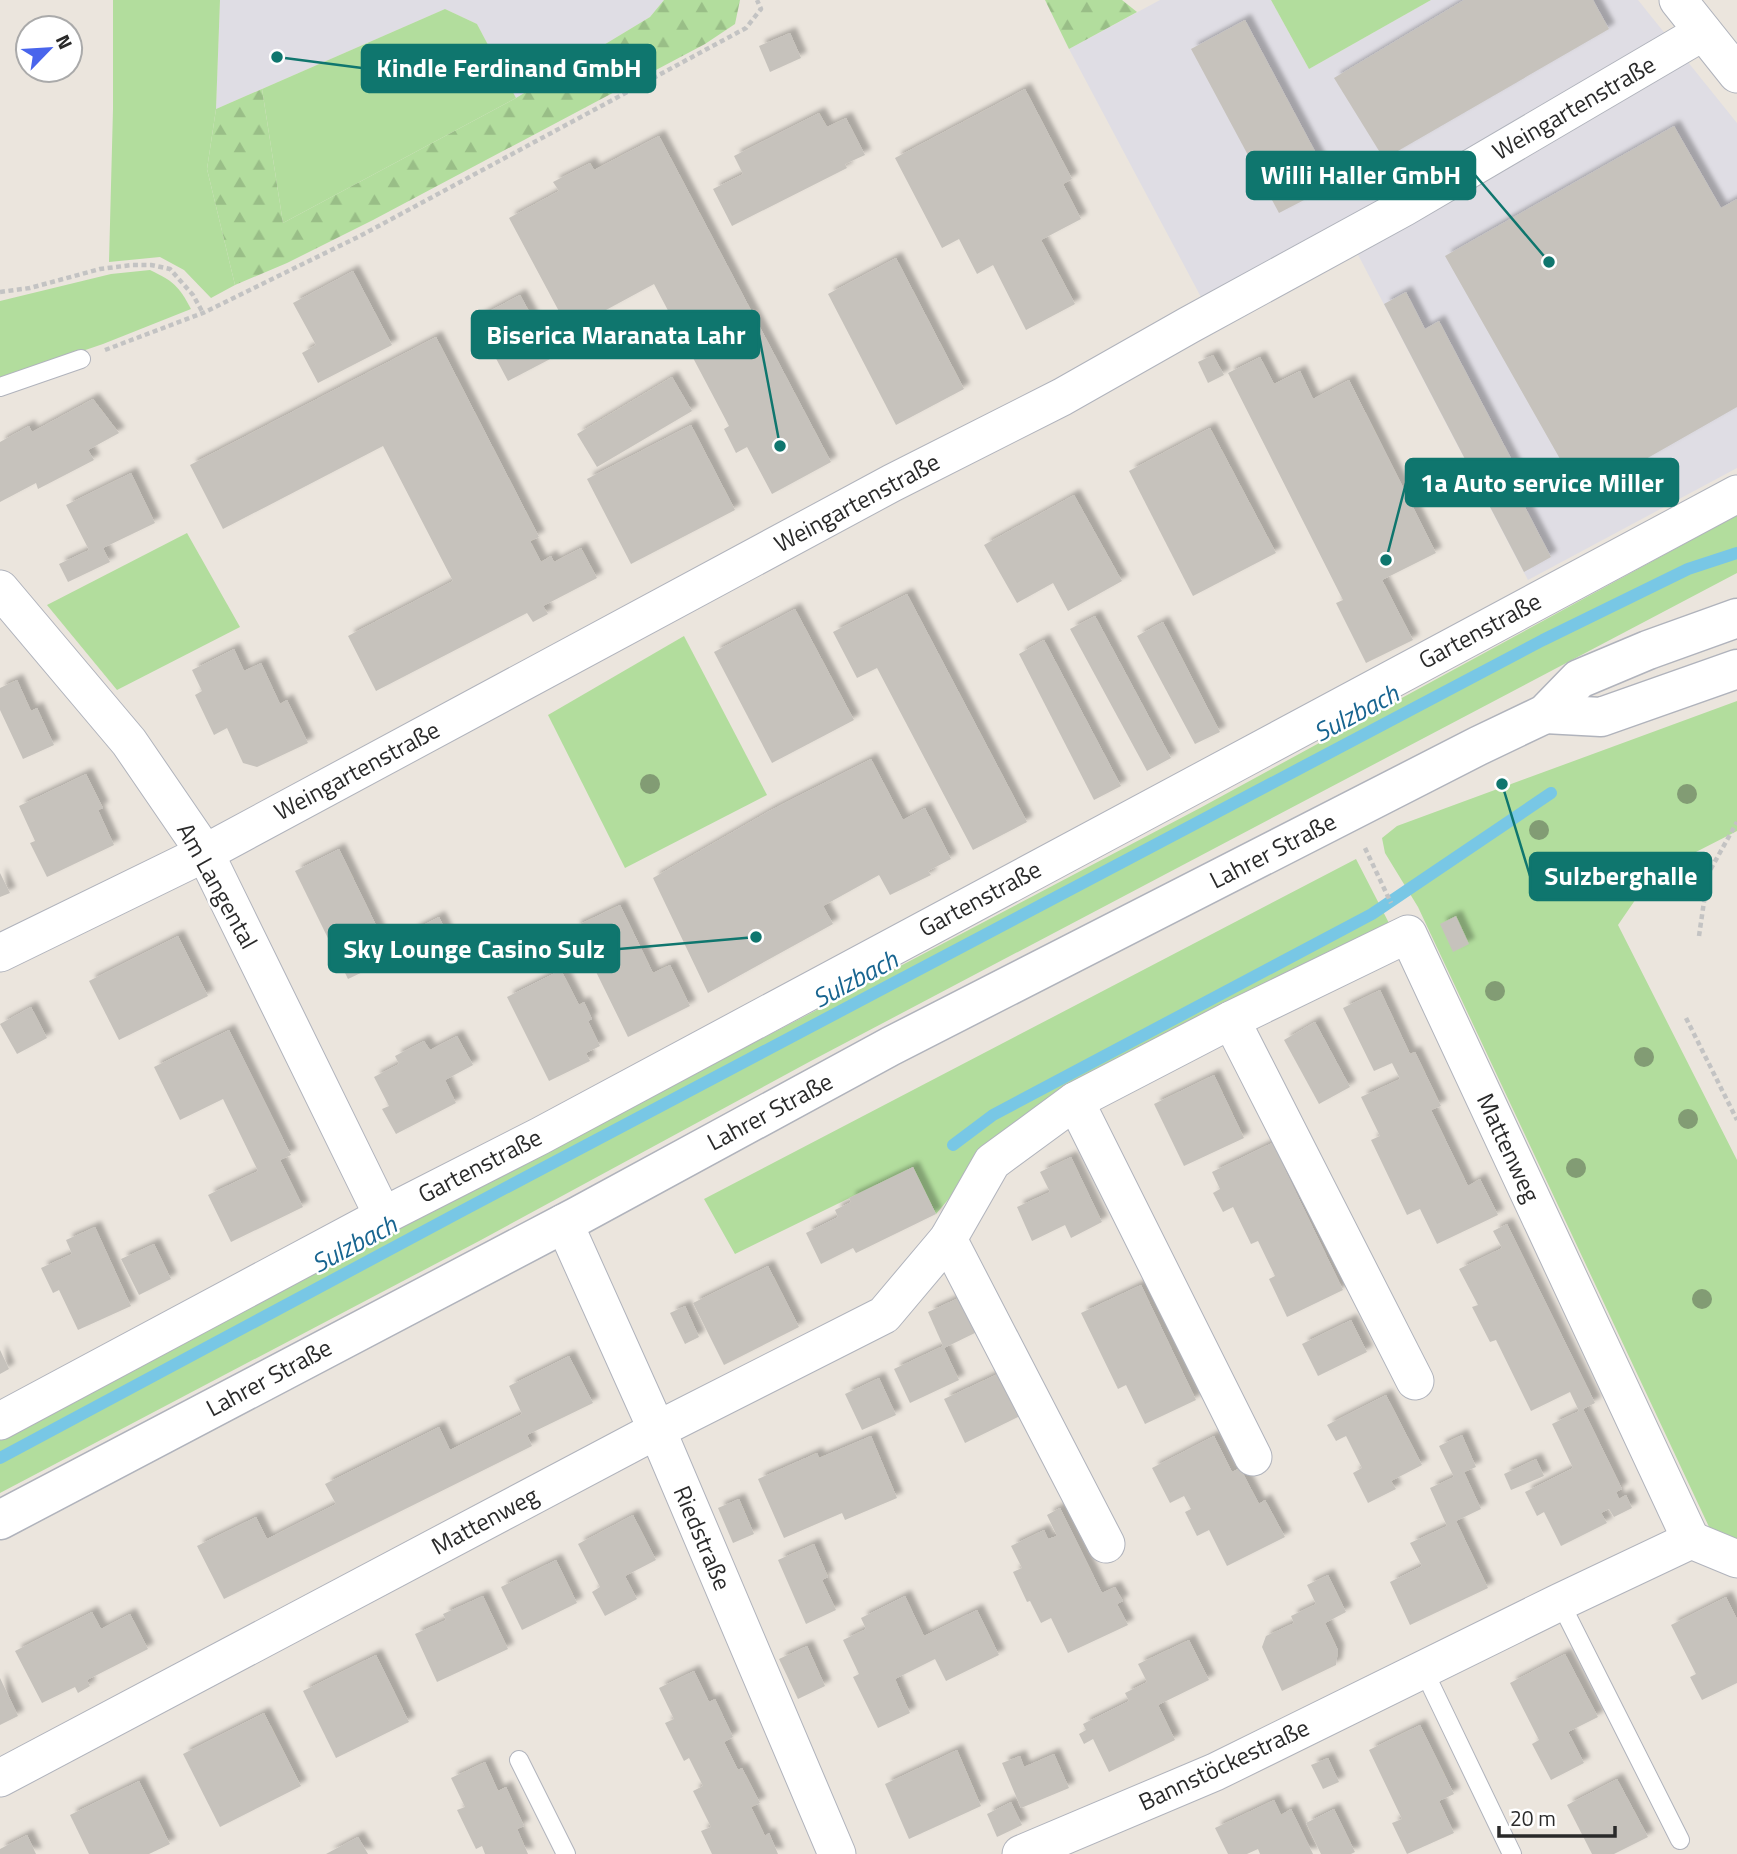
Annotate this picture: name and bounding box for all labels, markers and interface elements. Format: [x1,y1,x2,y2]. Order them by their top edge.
north arrow [14,14,84,84]
text: N [49,30,81,54]
callout: Kindle Ferdinand GmbH [362,45,655,92]
street label: Weingartenstraße [1485,46,1662,168]
text: Kindle Ferdinand GmbH [376,48,642,87]
callout: Willi Haller GmbH [1247,152,1475,199]
text: Willi Haller GmbH [1261,155,1461,194]
callout: Biserica Maranata Lahr [472,311,759,358]
text: Biserica Maranata Lahr [486,315,746,354]
street label: Weingartenstraße [767,443,946,561]
callout: 1a Auto service Miller [1406,459,1678,506]
text: 1a Auto service Miller [1420,463,1664,502]
street label: Gartenstraße [1412,583,1547,678]
water label: Sulzbach [1306,673,1406,751]
street label: Weingartenstraße [267,711,446,829]
street label: Lahrer Straße [1203,803,1342,897]
street label: Am Langental [168,816,267,955]
street label: Gartenstraße [912,851,1047,946]
callout: Sulzberghalle [1530,853,1711,900]
text: Sulzberghalle [1544,856,1698,895]
callout: Sky Lounge Casino Sulz [329,925,619,972]
text: Sky Lounge Casino Sulz [343,929,605,968]
water label: Sulzbach [805,939,905,1017]
street label: Lahrer Straße [700,1063,839,1159]
street label: Mattenweg [1468,1087,1550,1208]
street label: Gartenstraße [412,1119,548,1212]
water label: Sulzbach [304,1204,404,1282]
street label: Lahrer Straße [199,1329,338,1425]
street label: Mattenweg [425,1477,544,1563]
street label: Riedstraße [665,1480,741,1596]
street label: Bannstöckestraße [1132,1709,1315,1819]
scale bar [1499,1794,1614,1838]
text: 20 m [1510,1802,1556,1834]

